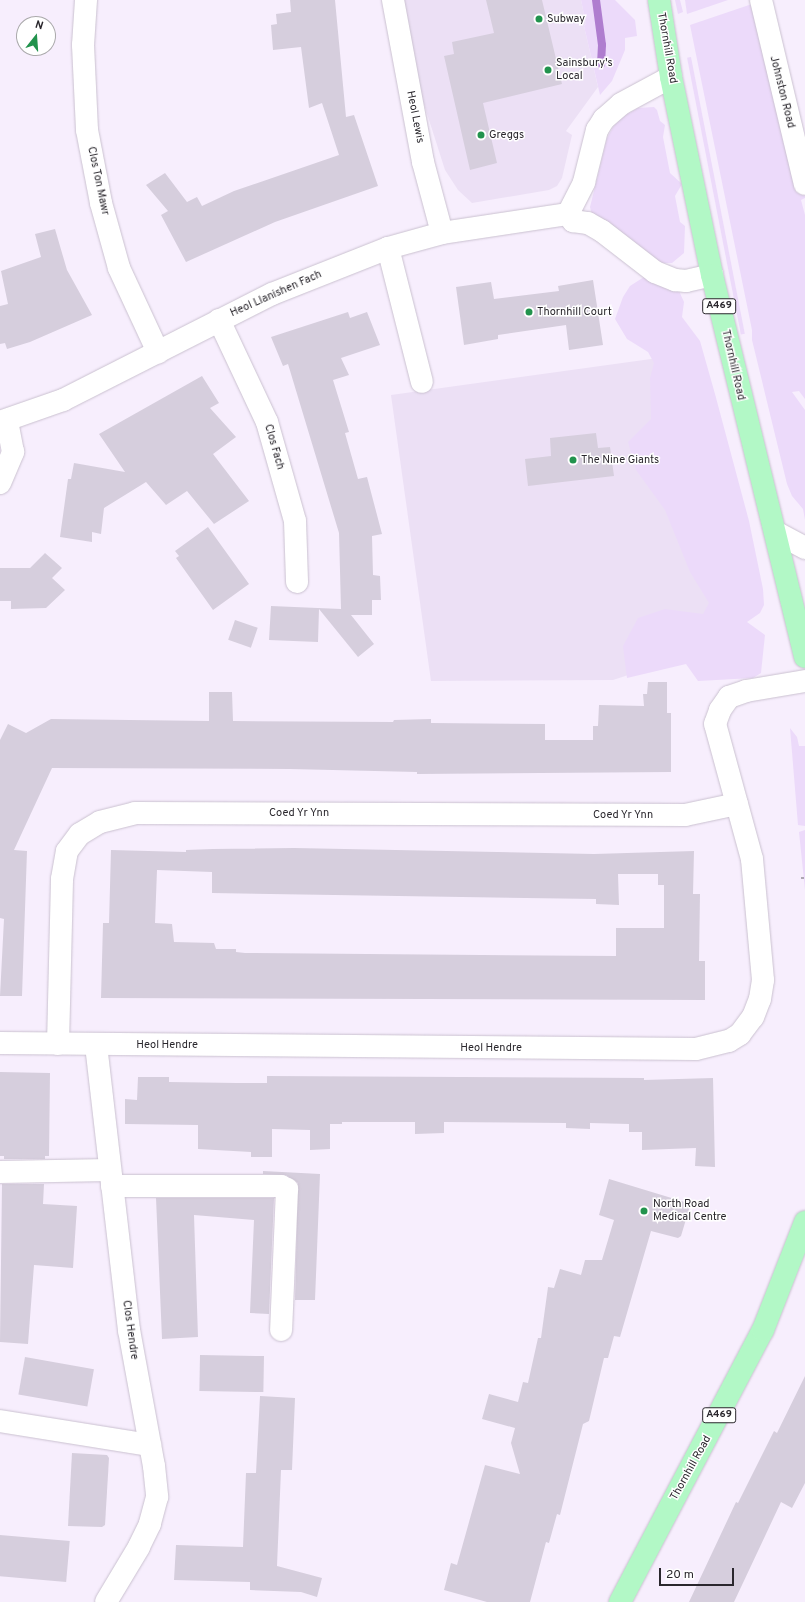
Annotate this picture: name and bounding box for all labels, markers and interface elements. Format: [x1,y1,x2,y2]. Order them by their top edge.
street label: Thornhill Road [654,11,680,85]
place label: Subway [547,12,585,26]
marker: Subway [534,14,544,24]
north arrow [16,16,56,56]
text: N [33,18,45,33]
street label: Johnston Road [767,54,797,130]
place label: Sainsbury's Local [556,57,613,83]
marker: Sainsbury's Local [543,65,553,75]
street label: Heol Lewis [403,90,427,144]
place label: Greggs [489,128,524,142]
marker: Greggs [476,130,486,140]
street label: Clos Ton Mawr [84,145,112,217]
street label: Heol Llanishen Fach [228,268,324,320]
road number: A469 [702,298,736,314]
place label: Thornhill Court [537,305,612,319]
marker: Thornhill Court [524,307,534,317]
street label: Thornhill Road [718,328,748,402]
street label: Clos Fach [261,423,287,471]
place label: The Nine Giants [581,453,659,467]
marker: The Nine Giants [568,455,578,465]
street label: Coed Yr Ynn [268,806,330,820]
street label: Coed Yr Ynn [592,808,654,822]
street label: Heol Hendre [136,1038,198,1052]
street label: Heol Hendre [460,1041,522,1055]
place label: North Road Medical Centre [653,1198,726,1224]
marker: North Road Medical Centre [638,1205,650,1217]
street label: Clos Hendre [119,1299,141,1361]
road number: A469 [702,1407,736,1423]
street label: Thornhill Road [668,1433,714,1503]
scale bar [661,1560,736,1586]
text: 20 m [666,1567,694,1583]

